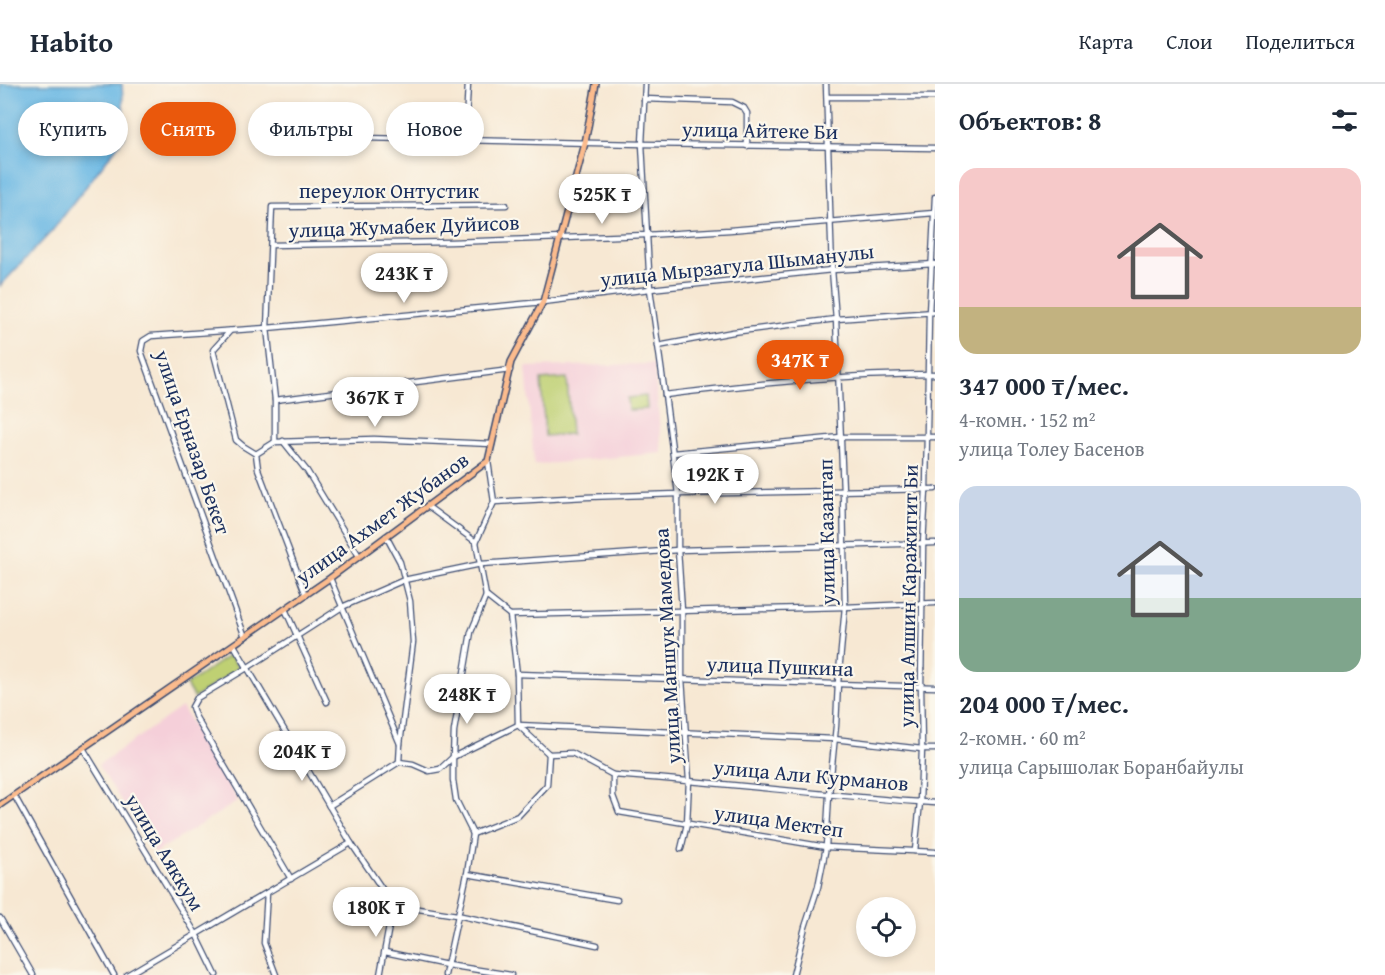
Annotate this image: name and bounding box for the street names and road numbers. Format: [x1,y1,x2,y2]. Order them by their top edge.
street label: улица Айтеке Би [681,113,838,147]
street label: переулок Онтустик [299,175,479,206]
street label: улица Жумабек Дуйисов [287,206,520,246]
street label: улица Мырзагула Шыманулы [598,235,876,295]
street label: улица Ерназар Бекет [147,345,239,538]
street label: улица Ахмет Жубанов [288,444,475,592]
street label: улица Казангап [809,458,843,606]
street label: улица Алшин Каражигит Би [890,464,926,729]
street label: улица Маншук Мамедова [645,527,689,766]
street label: улица Пушкина [705,648,854,684]
street label: улица Али Курманов [711,751,910,799]
street label: улица Аяккум [117,786,212,917]
street label: улица Мектеп [711,796,846,845]

